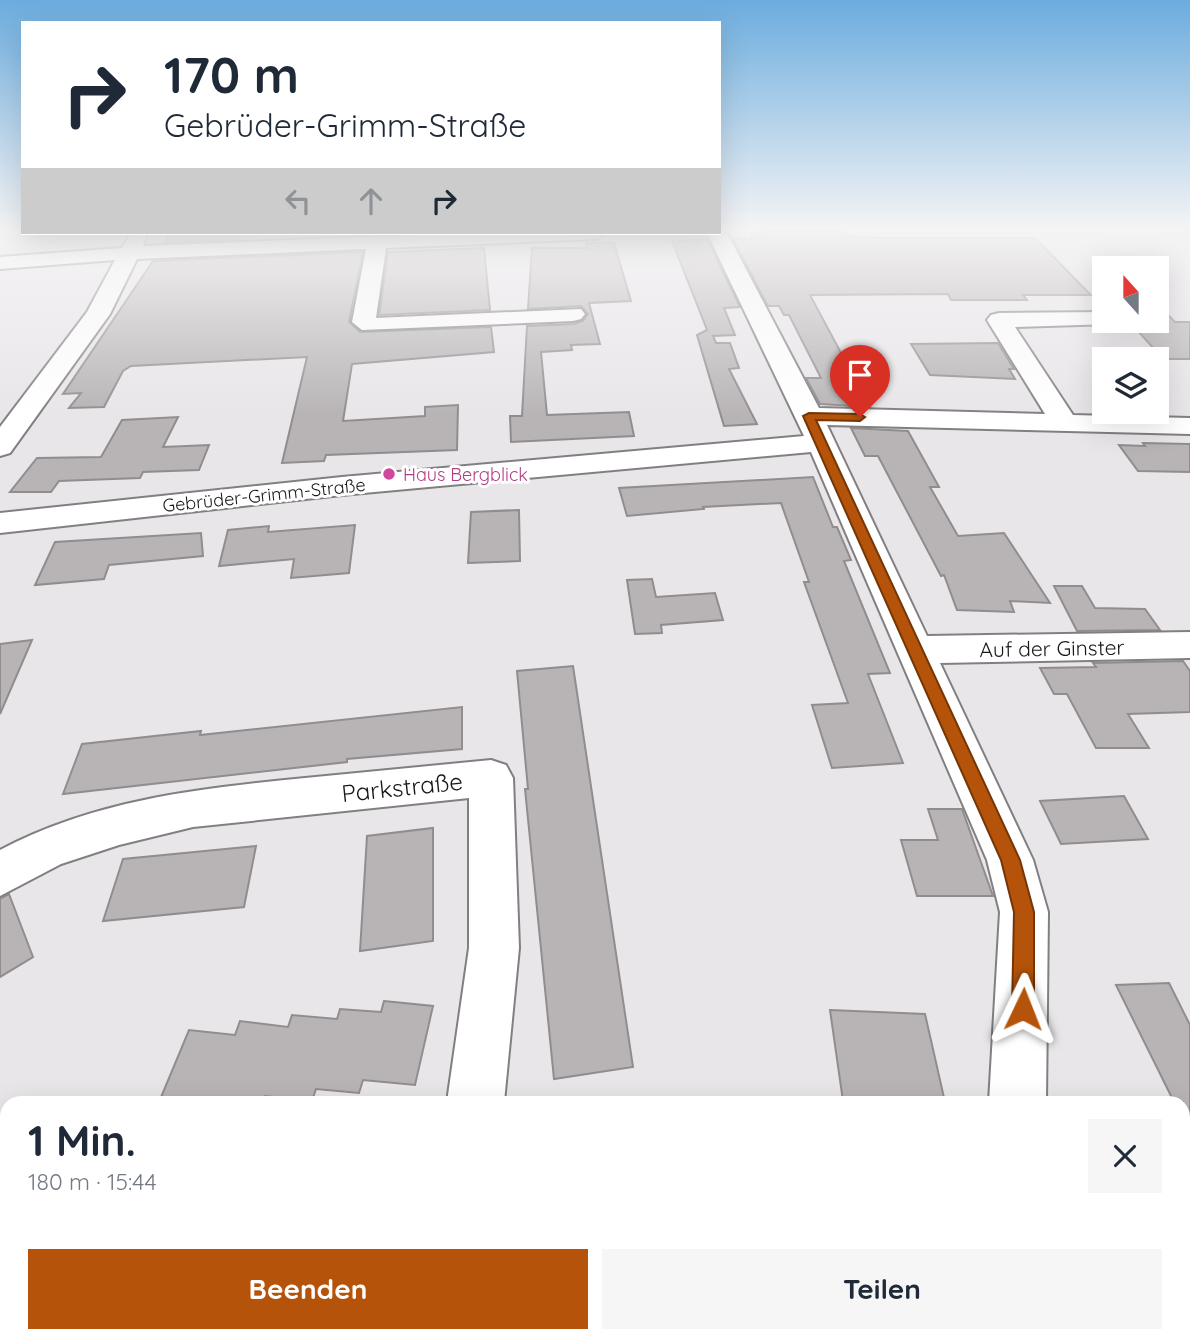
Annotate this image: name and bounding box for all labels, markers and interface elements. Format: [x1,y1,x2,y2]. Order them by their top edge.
text: 170 m [164,44,299,105]
icon: right [49,49,140,140]
text: Gebrüder-Grimm-Straße [164,105,526,145]
icon: left [279,182,317,220]
icon: ahead [352,182,390,220]
icon: right [425,182,463,220]
north arrow [1092,256,1169,332]
map controls [1092,256,1169,424]
pin [830,345,890,417]
button: layers [1092,347,1169,424]
icon: arrive [841,356,879,394]
place label: Haus Bergblick [403,463,528,486]
marker: Haus Bergblick [381,466,397,482]
street label: Gebrüder-Grimm-Straße [161,473,367,517]
street label: Auf der Ginster [979,634,1125,662]
street label: Parkstraße [340,766,464,808]
position arrow [986,972,1060,1046]
text: 1 Min. [28,1114,136,1167]
button: close [1088,1119,1162,1193]
text: 180 m · 15:44 [28,1167,157,1196]
button: Beenden [28,1249,588,1329]
button: Teilen [602,1249,1162,1329]

